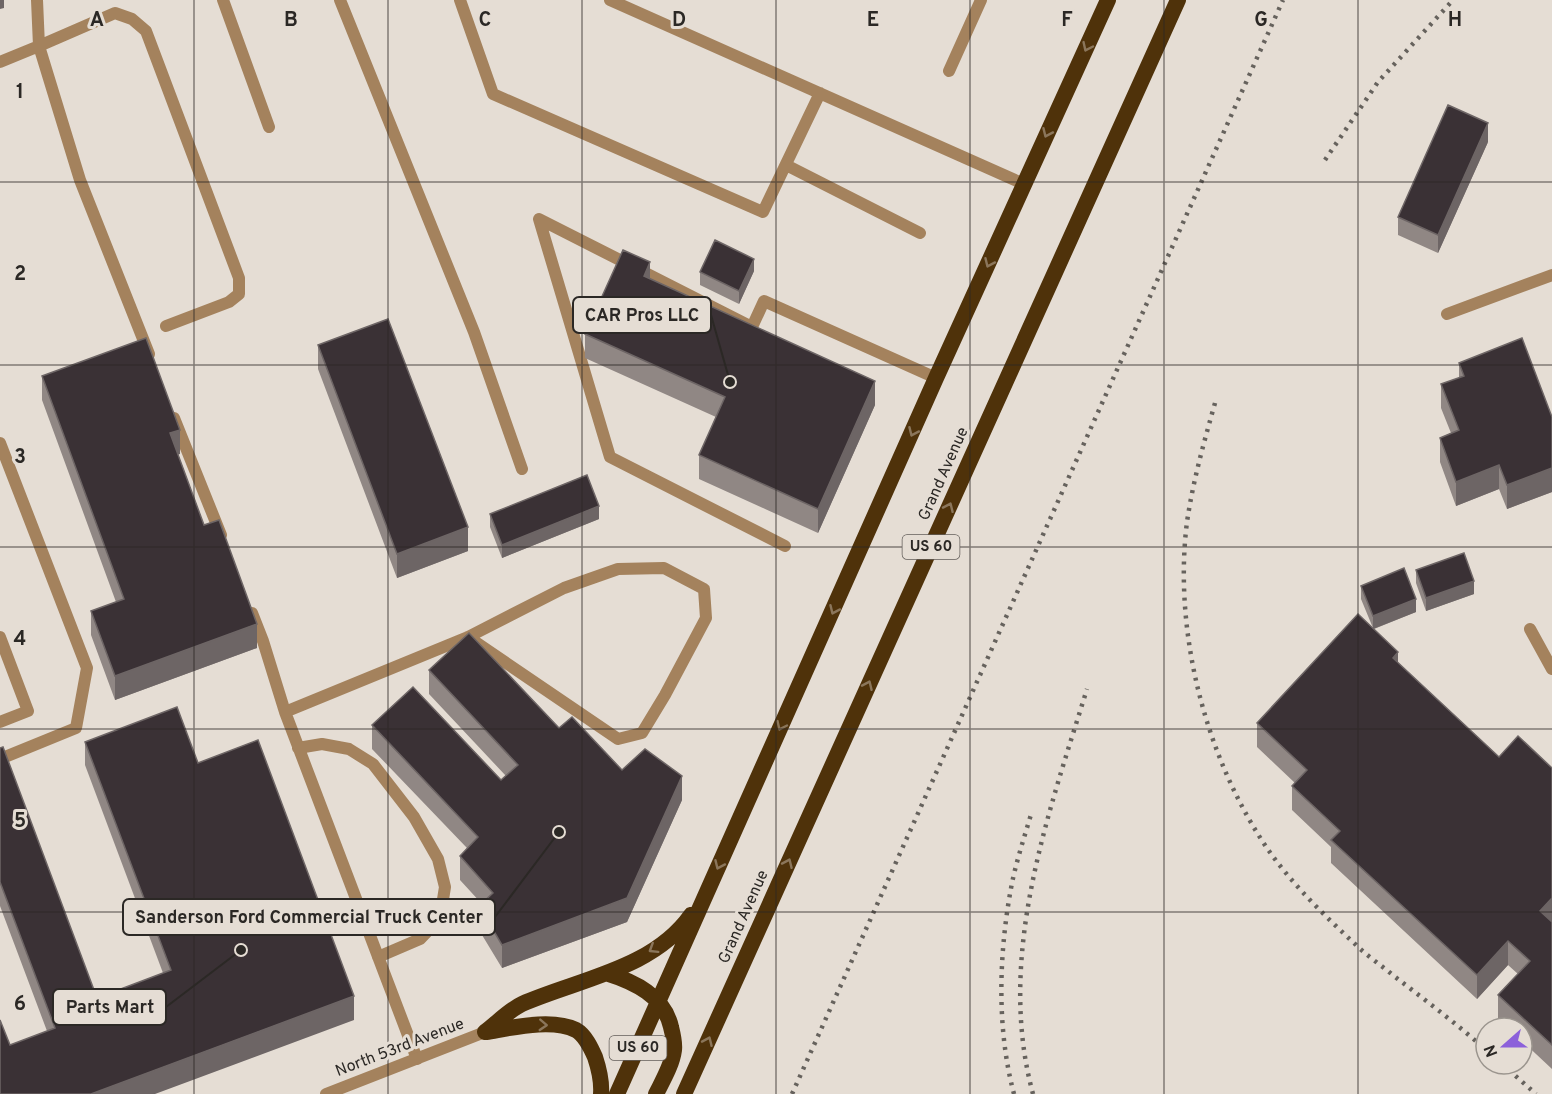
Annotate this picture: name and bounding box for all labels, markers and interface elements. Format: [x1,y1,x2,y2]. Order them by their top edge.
text: A [90,8,104,34]
text: B [284,8,298,34]
text: C [479,8,491,34]
text: D [672,8,686,34]
text: E [867,8,879,34]
text: F [1061,8,1073,34]
text: G [1254,8,1268,34]
text: H [1448,8,1462,34]
one-way arrow [1082,41,1094,52]
text: 1 [16,80,24,106]
one-way arrow [1043,127,1055,138]
one-way arrow [984,257,996,268]
text: 2 [14,262,26,288]
callout: CAR Pros LLC [573,297,711,333]
text: CAR Pros LLC [585,305,699,328]
street label: Grand Avenue [914,424,974,524]
one-way arrow [908,425,920,436]
text: 3 [14,445,26,471]
one-way arrow [941,503,953,514]
road number: US 60 [902,535,960,559]
one-way arrow [829,603,841,614]
text: 4 [14,627,26,653]
one-way arrow [861,680,873,691]
one-way arrow [777,719,789,730]
text: 5 [14,809,26,835]
one-way arrow [781,858,793,869]
one-way arrow [714,859,726,870]
street label: Grand Avenue [714,867,774,967]
callout: Sanderson Ford Commercial Truck Center [123,899,495,935]
text: Sanderson Ford Commercial Truck Center [135,907,483,930]
one-way arrow [649,942,660,953]
callout: Parts Mart [53,989,166,1025]
text: 6 [14,992,26,1018]
text: Parts Mart [66,997,154,1020]
street label: North 53rd Avenue [333,1014,467,1082]
north arrow [1474,1016,1534,1076]
one-way arrow [539,1019,548,1032]
road number: US 60 [610,1036,666,1060]
one-way arrow [701,1036,713,1047]
text: N [1480,1042,1503,1060]

